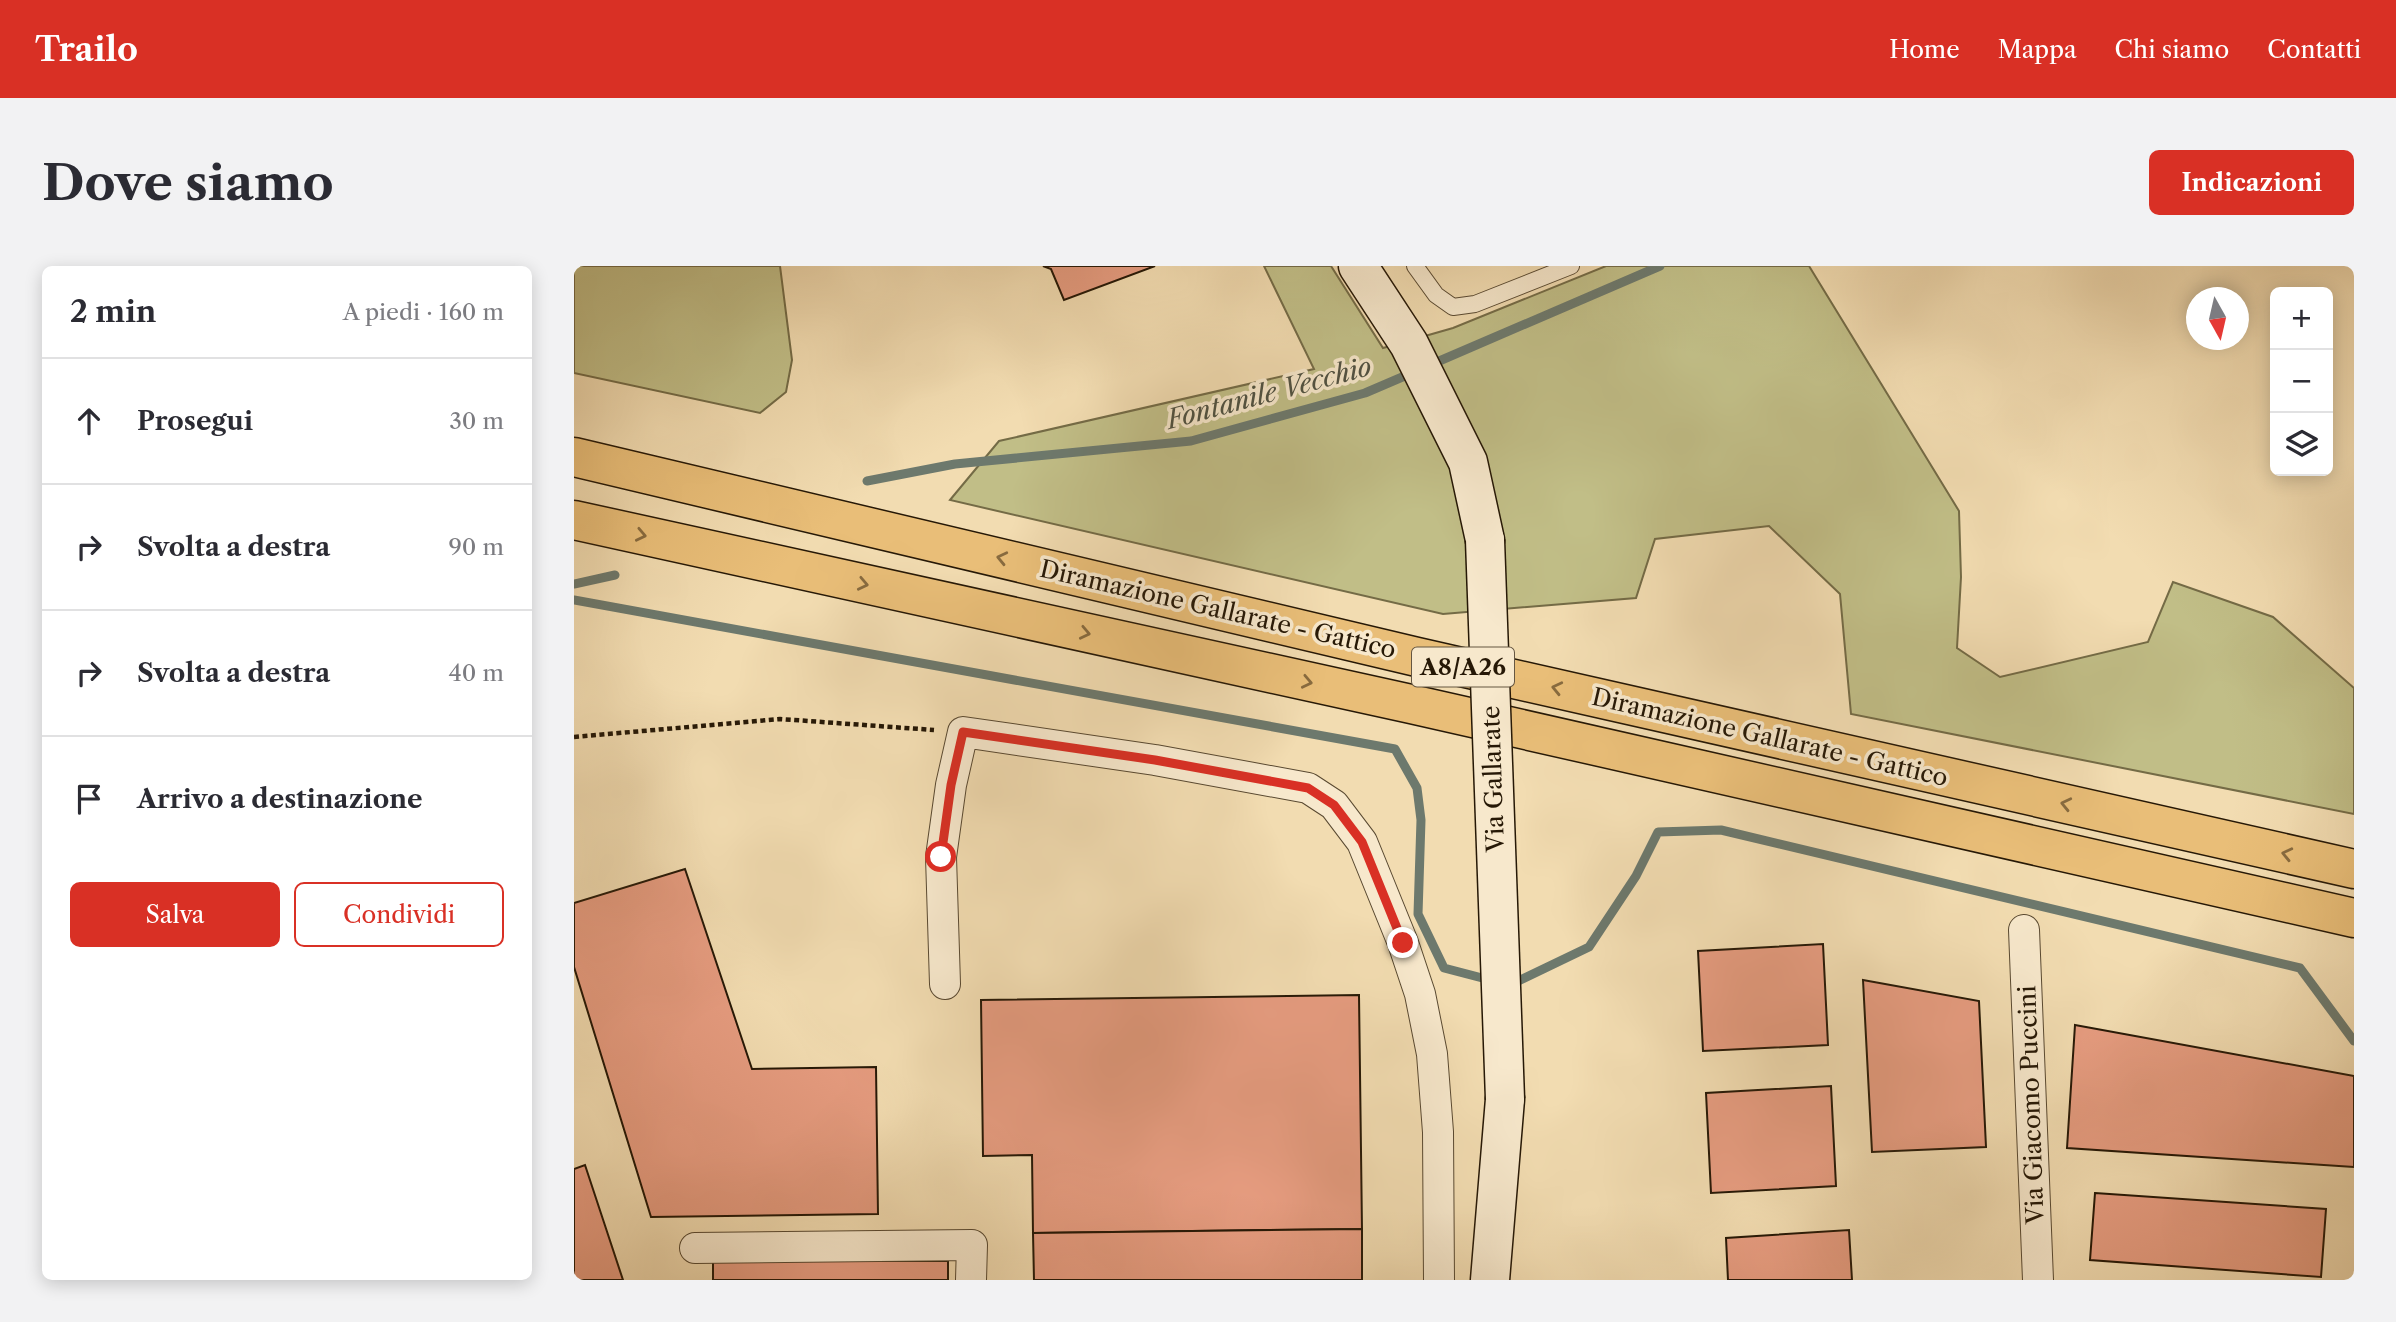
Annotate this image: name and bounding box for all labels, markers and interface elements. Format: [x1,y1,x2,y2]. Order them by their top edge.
text: Trailo [35,29,138,70]
text: Home [1889,35,1960,64]
text: Mappa [1998,35,2077,64]
text: Chi siamo [2115,35,2229,64]
text: Contatti [2267,35,2361,64]
button: Indicazioni [2149,150,2354,215]
text: Dove siamo [42,152,334,213]
north arrow [2186,287,2249,350]
map controls [2270,287,2333,476]
button: + [2270,287,2333,350]
text: 2 min [70,293,156,330]
text: A piedi · 160 m [343,298,504,326]
water label: Fontanile Vecchio [1161,350,1375,436]
button: − [2270,350,2333,413]
icon: ahead [70,402,108,440]
text: Prosegui [137,405,253,437]
text: 30 m [449,407,504,435]
button: layers [2270,413,2333,476]
one-way arrow [635,526,647,541]
icon: right [70,528,108,566]
text: Svolta a destra [137,531,330,563]
text: 90 m [448,533,504,561]
one-way arrow [996,552,1008,567]
street label: Diramazione Gallarate - Gattico [1037,554,1399,664]
one-way arrow [857,575,869,590]
one-way arrow [1079,624,1091,639]
road number: A8/A26 [1412,648,1514,686]
icon: right [70,654,108,692]
text: Svolta a destra [137,657,330,689]
text: 40 m [449,659,504,687]
one-way arrow [1301,673,1313,688]
one-way arrow [1551,682,1563,697]
street label: Diramazione Gallarate - Gattico [1589,682,1951,792]
street label: Via Gallarate [1476,705,1510,854]
icon: arrive [70,780,108,818]
text: Arrivo a destinazione [137,783,423,815]
one-way arrow [2060,798,2072,812]
route start [925,841,956,872]
one-way arrow [2282,848,2294,863]
button: Salva [70,882,280,947]
button: Condividi [294,882,504,947]
route end [1387,927,1418,958]
street label: Via Giacomo Puccini [2012,985,2050,1226]

